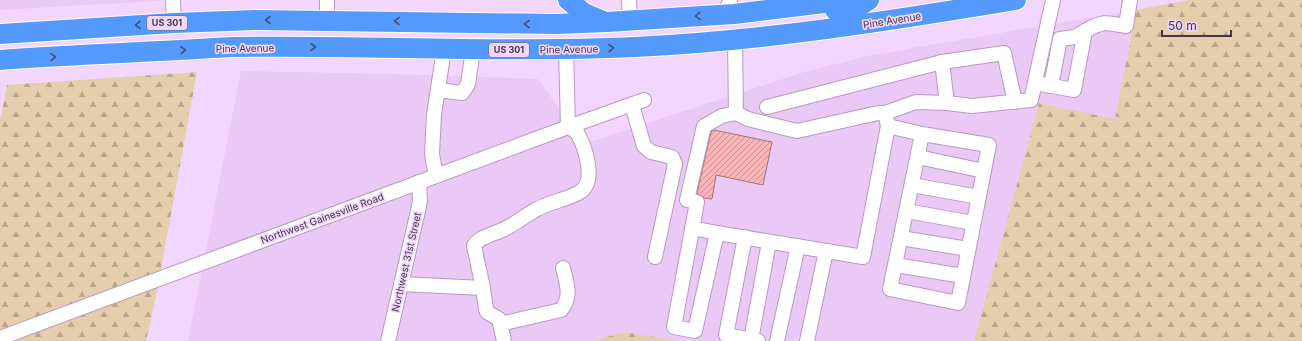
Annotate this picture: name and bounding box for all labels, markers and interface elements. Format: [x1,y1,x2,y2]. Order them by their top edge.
street label: Pine Avenue [862,9,922,31]
one-way arrow [695,12,701,21]
scale bar [1162,12,1231,38]
road number: US 301 [147,16,187,30]
one-way arrow [265,16,271,24]
one-way arrow [394,17,400,25]
text: 50 m [1168,18,1197,33]
one-way arrow [524,20,530,28]
one-way arrow [135,21,141,30]
street label: Pine Avenue [216,41,275,55]
street label: Pine Avenue [540,42,599,56]
one-way arrow [310,43,316,51]
road number: US 301 [489,43,529,57]
one-way arrow [608,44,614,52]
one-way arrow [180,45,186,54]
one-way arrow [50,52,56,61]
street label: Northwest Gainesville Road [259,190,385,246]
street label: Northwest 31st Street [389,210,423,313]

